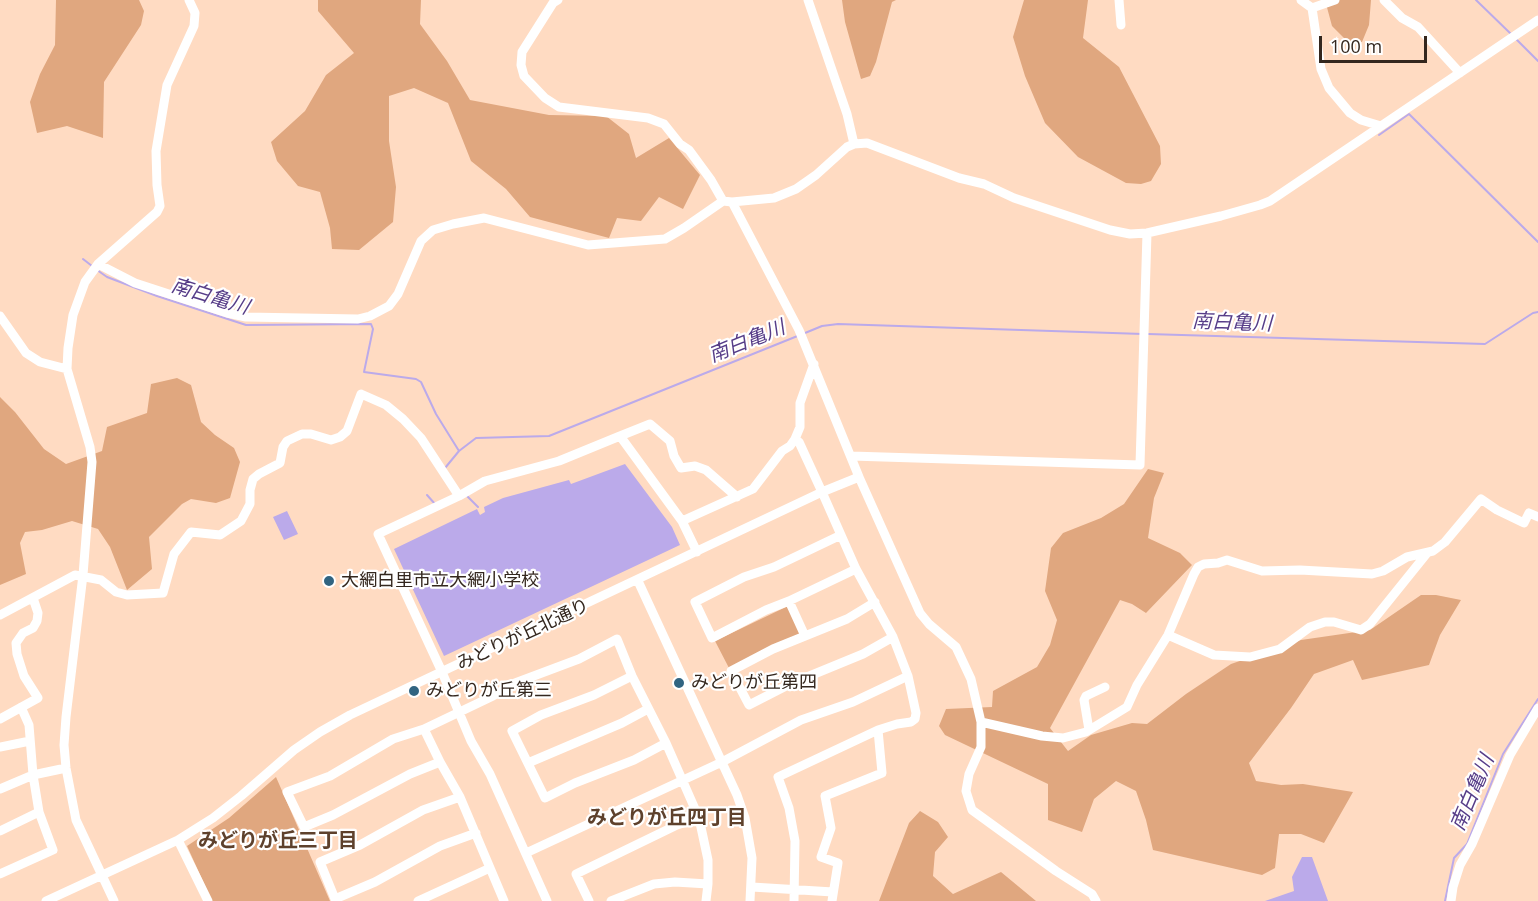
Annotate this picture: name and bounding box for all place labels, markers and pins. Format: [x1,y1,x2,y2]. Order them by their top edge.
place label: 大網白里市立大網小学校 [341,570,539,592]
marker: 大網白里市立大網小学校 [322,574,336,588]
place label: みどりが丘第四 [691,672,817,694]
marker: みどりが丘第四 [672,676,686,690]
place label: みどりが丘第三 [426,680,552,702]
marker: みどりが丘第三 [407,684,421,698]

